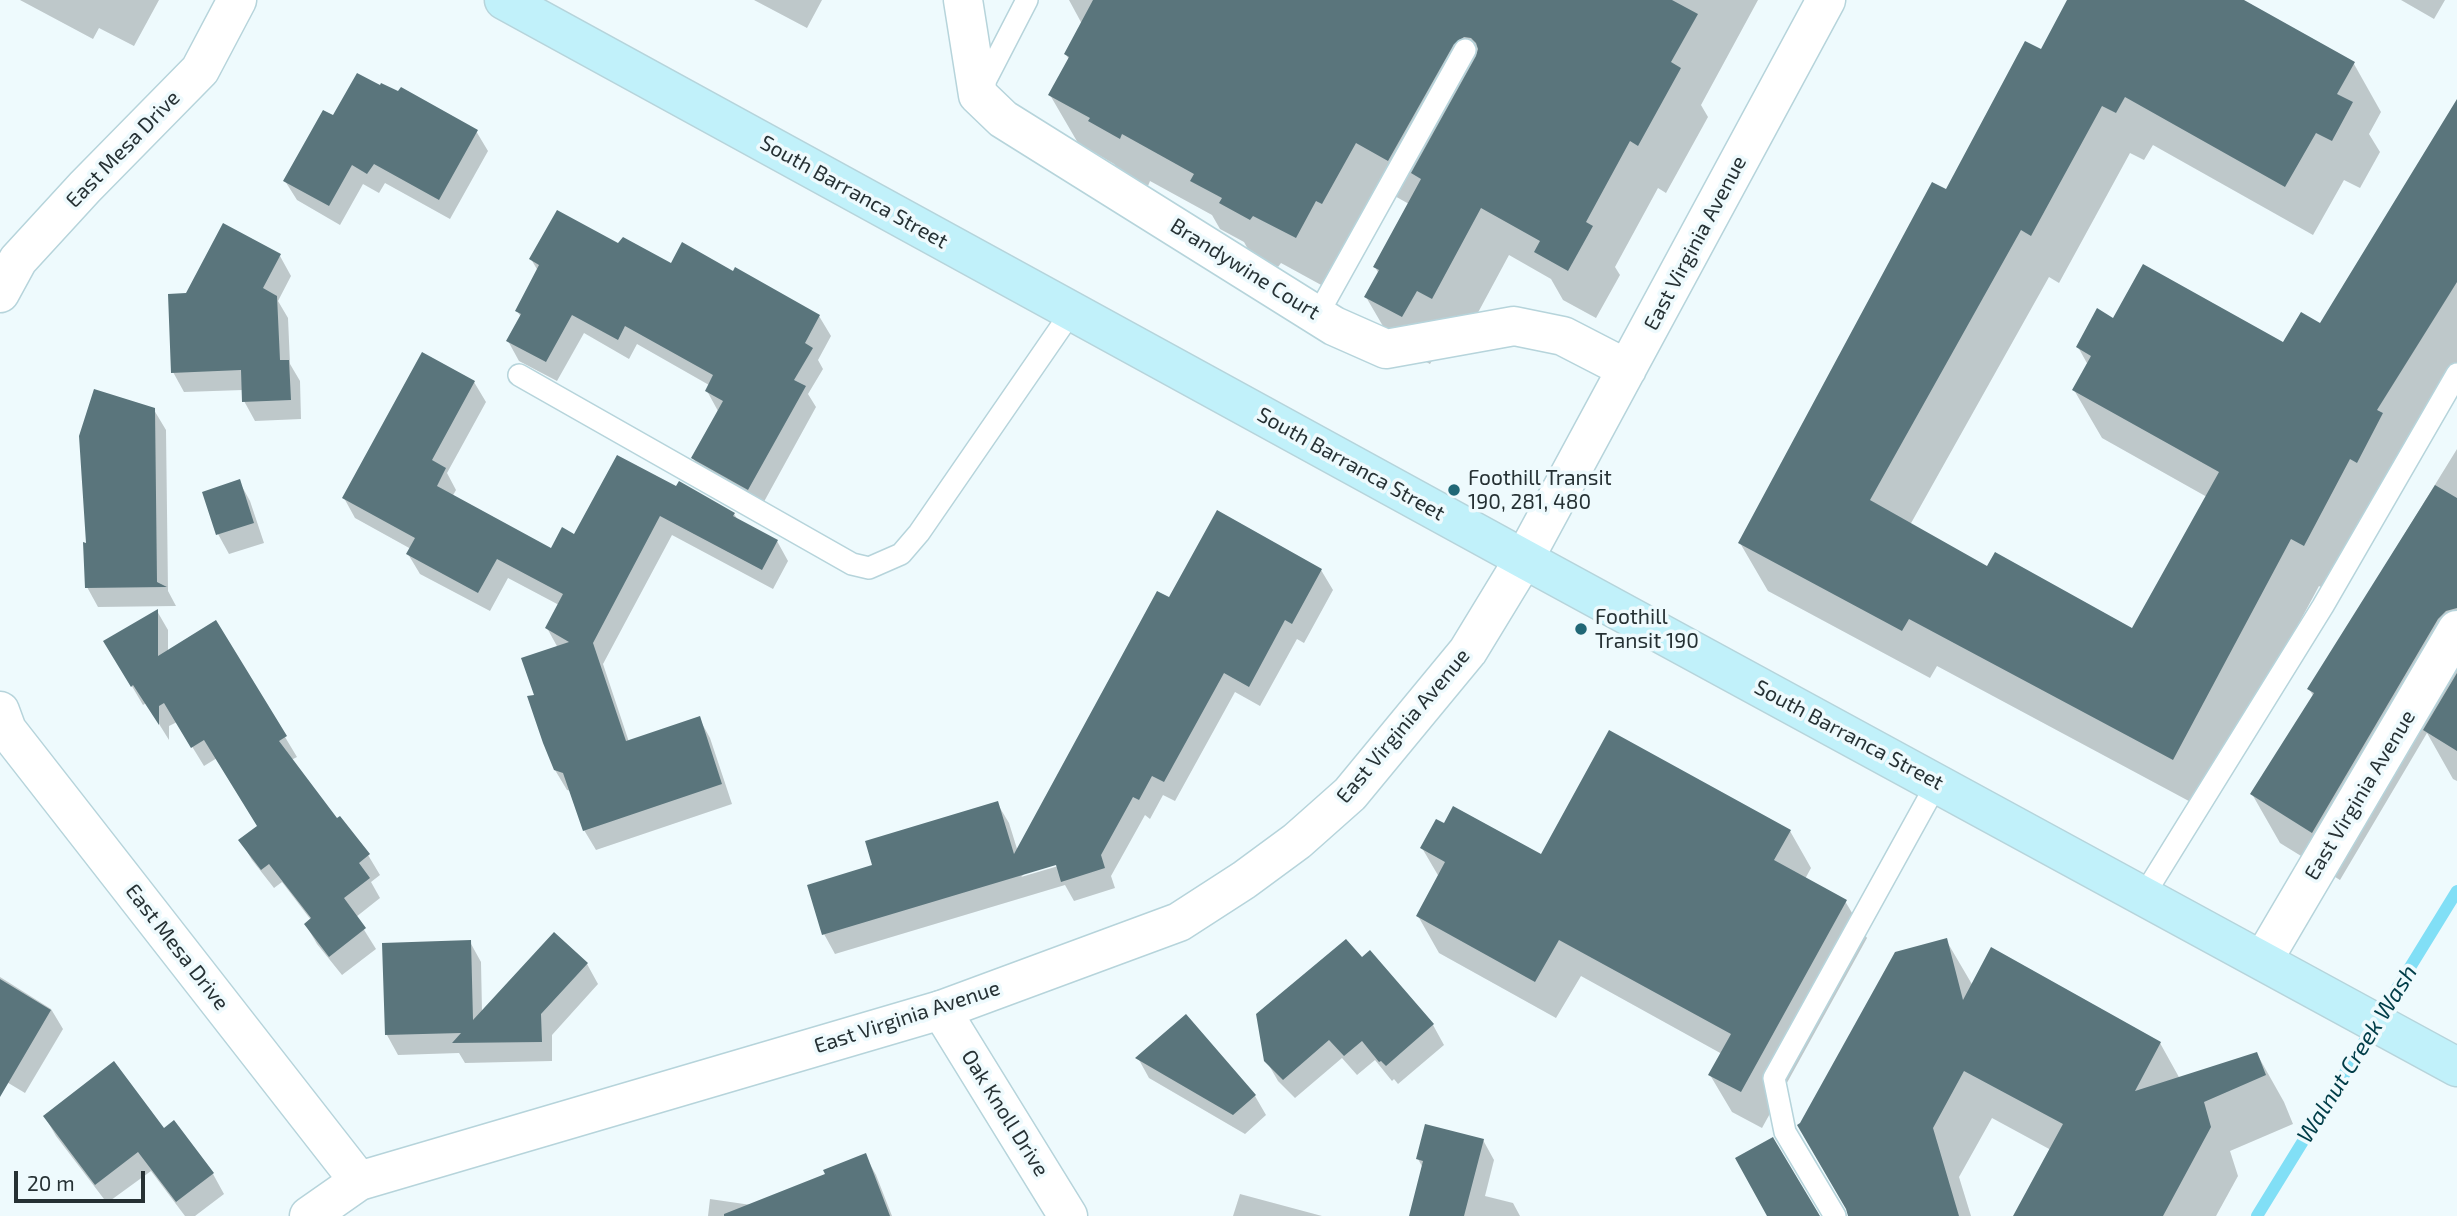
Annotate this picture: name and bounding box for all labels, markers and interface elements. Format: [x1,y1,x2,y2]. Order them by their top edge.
street label: East Mesa Drive [61,85,185,213]
street label: South Barranca Street [756,130,952,254]
street label: East Virginia Avenue [1638,151,1752,335]
street label: Brandywine Court [1166,213,1324,325]
street label: South Barranca Street [1253,402,1449,526]
place label: Foothill Transit 190, 281, 480 [1468,465,1612,515]
marker: Foothill Transit 190, 281, 480 [1446,482,1462,498]
place label: Foothill Transit 190 [1595,604,1699,654]
marker: Foothill Transit 190 [1573,621,1589,637]
street label: East Virginia Avenue [1331,644,1475,808]
street label: South Barranca Street [1750,674,1948,796]
street label: East Virginia Avenue [2299,705,2421,885]
street label: East Mesa Drive [120,879,234,1015]
water label: Walnut Creek Wash [2291,960,2423,1148]
street label: East Virginia Avenue [811,975,1003,1059]
street label: Oak Knoll Drive [956,1045,1054,1181]
scale bar [18,1156,149,1200]
text: 20 m [27,1170,75,1195]

